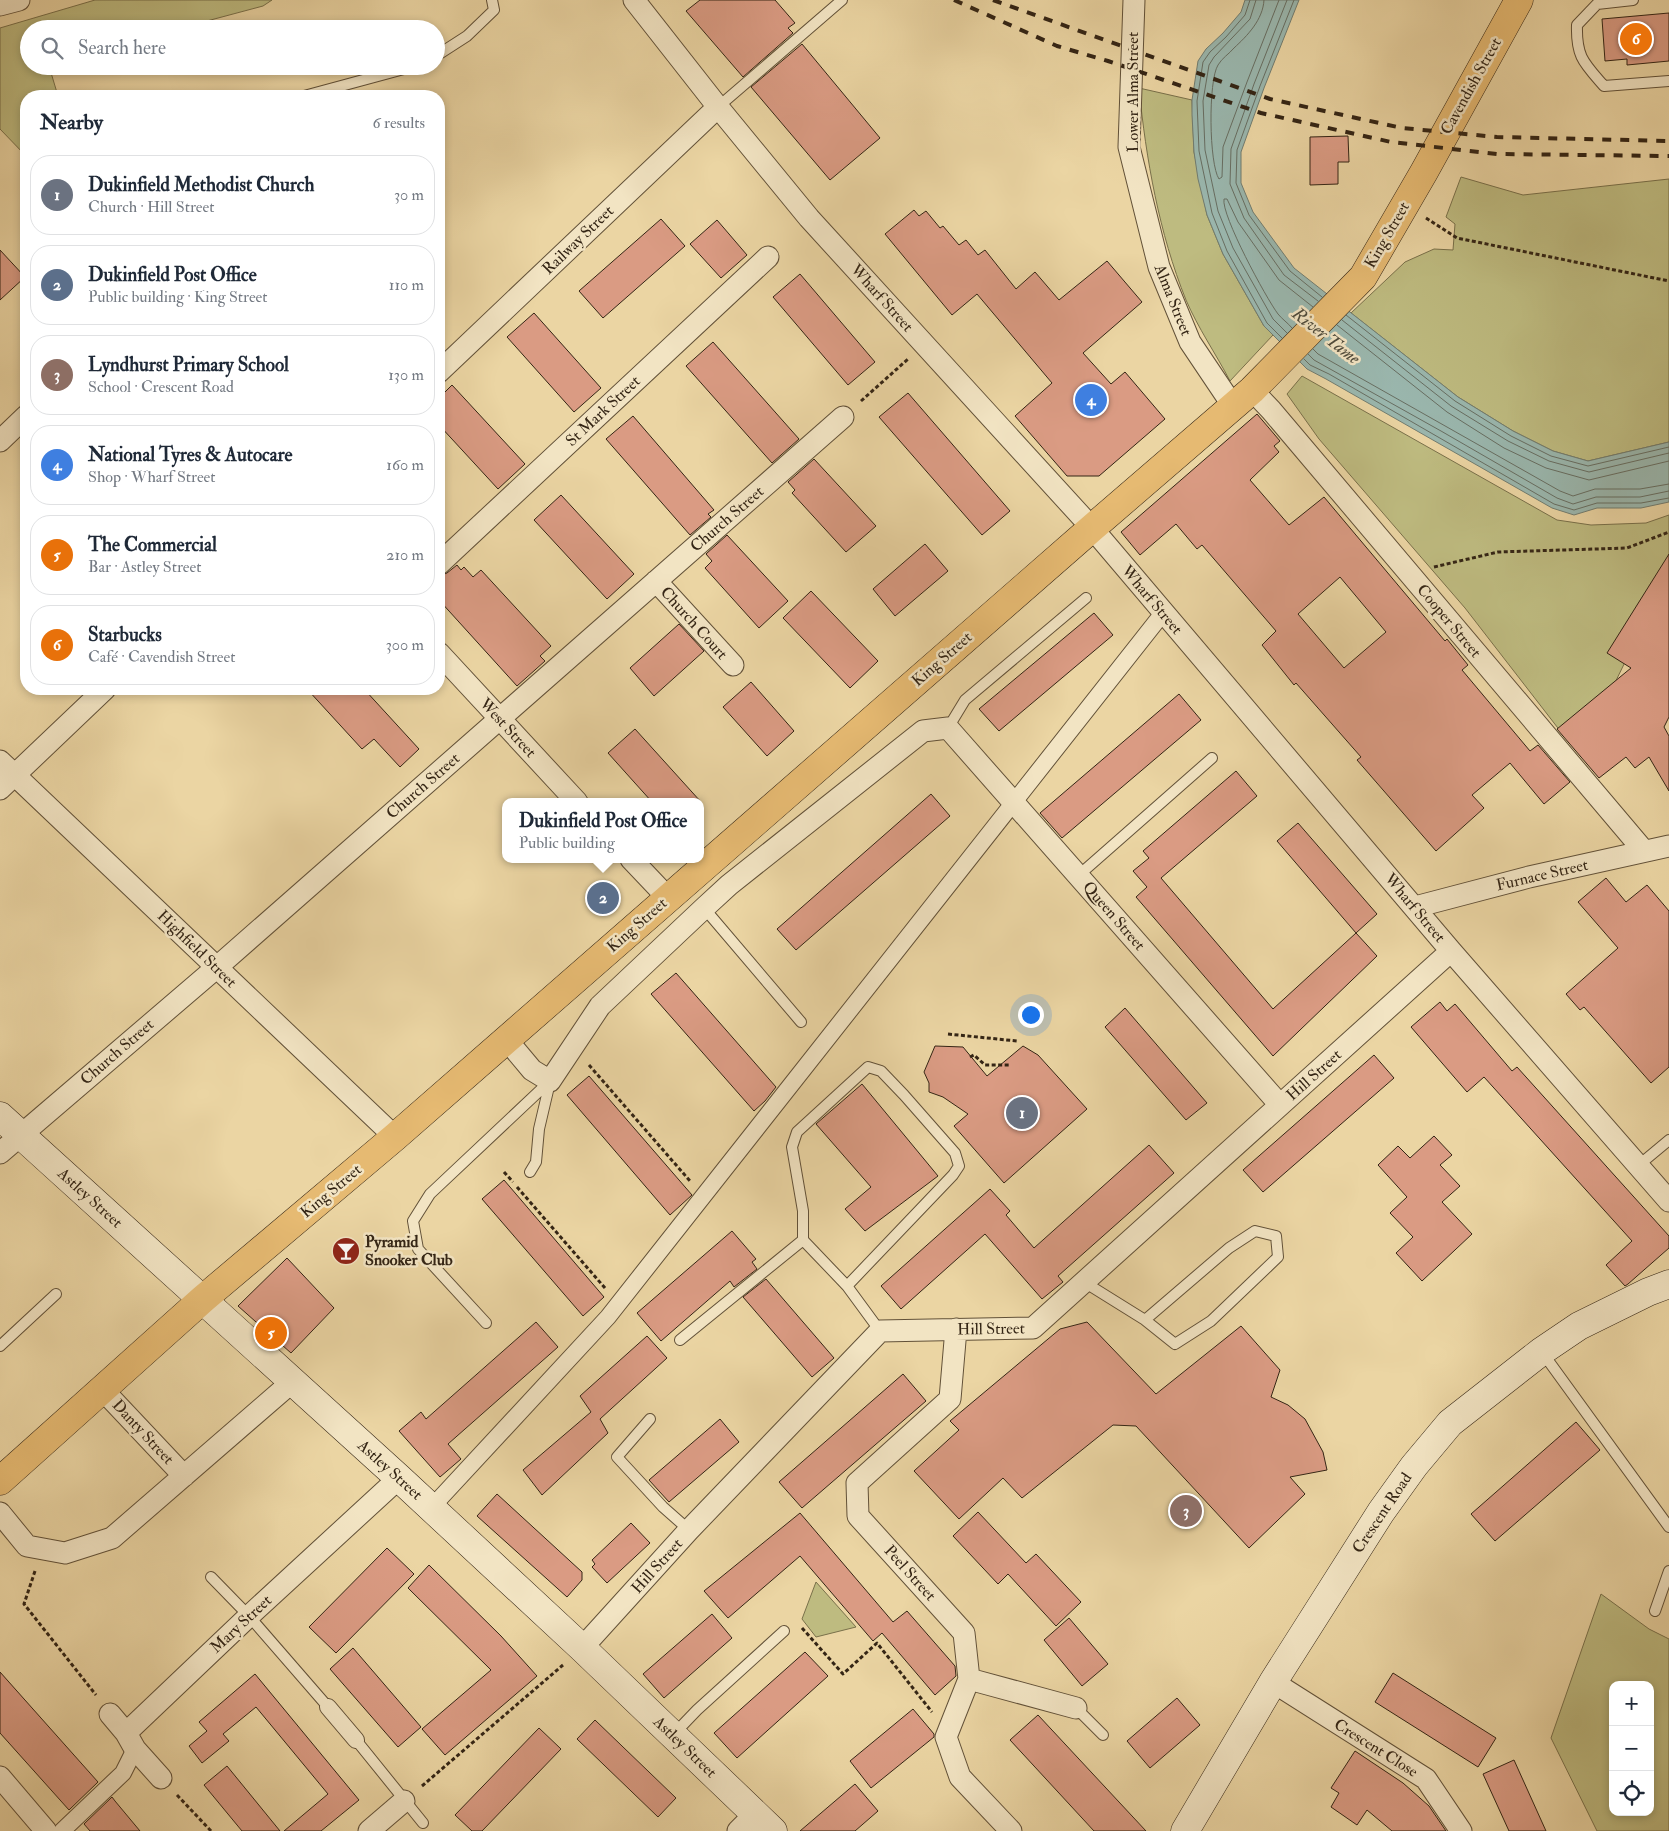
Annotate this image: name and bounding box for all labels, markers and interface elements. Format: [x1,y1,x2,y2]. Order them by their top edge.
search box [20,20,445,75]
pin: 6 [1620,20,1652,58]
street label: Lower Alma Street [1123,32,1143,152]
icon: search [38,34,66,62]
street label: Cavendish Street [1436,34,1506,138]
text: Search here [78,36,166,60]
text: Nearby [40,109,103,136]
text: 6 results [373,113,425,133]
text: Dukinfield Methodist Church [88,173,314,197]
text: 1 [54,185,60,205]
text: 30 m [394,185,424,205]
text: Church · Hill Street [88,197,214,217]
street label: King Street [1360,198,1414,272]
street label: Railway Street [538,201,618,279]
street label: Wharf Street [846,259,918,336]
street label: Alma Street [1149,260,1196,339]
text: Dukinfield Post Office [88,263,257,287]
text: 2 [53,275,61,295]
text: 110 m [389,275,424,295]
text: Public building · King Street [88,287,267,307]
water label: River Tame [1287,302,1365,370]
text: Lyndhurst Primary School [88,353,289,377]
text: 3 [54,365,60,385]
text: 130 m [388,365,424,385]
street label: St Mark Street [561,371,645,451]
text: School · Crescent Road [88,377,234,397]
pin: 4 [1075,381,1107,419]
text: National Tyres & Autocare [88,443,293,467]
text: 4 [53,455,61,475]
text: 160 m [386,455,424,475]
text: Shop · Wharf Street [88,467,215,487]
street label: Church Street [686,482,768,556]
text: The Commercial [88,533,217,557]
text: 5 [53,545,61,565]
text: 210 m [386,545,424,565]
text: Bar · Astley Street [88,557,201,577]
street label: Wharf Street [1117,560,1187,639]
street label: Cooper Street [1412,580,1486,662]
street label: Church Court [656,582,732,664]
text: Starbucks [88,623,162,647]
street label: King Street [908,627,976,691]
text: 6 [53,635,61,655]
text: 300 m [386,635,424,655]
text: Café · Cavendish Street [88,647,235,667]
street label: West Street [475,693,541,762]
street label: Church Street [382,749,464,823]
popup [502,798,704,863]
text: Dukinfield Post Office [519,809,687,833]
text: Public building [519,833,615,853]
street label: Furnace Street [1494,855,1590,895]
street label: Wharf Street [1380,868,1450,947]
street label: Queen Street [1078,877,1150,955]
pin: 2 [587,879,619,917]
street label: King Street [603,893,671,957]
street label: Highfield Street [153,906,241,992]
your location [1018,1002,1044,1028]
street label: Church Street [76,1015,158,1089]
street label: Hill Street [1282,1045,1346,1105]
pin: 1 [1006,1094,1038,1132]
street label: King Street [296,1160,366,1222]
street label: Astley Street [53,1163,127,1232]
place label: Pyramid Snooker Club [365,1232,453,1270]
bar icon: Pyramid Snooker Club [331,1236,361,1266]
pin: 5 [255,1314,287,1352]
street label: Hill Street [957,1318,1025,1340]
street label: Danty Street [108,1395,178,1469]
street label: Astley Street [353,1435,427,1504]
street label: Crescent Road [1348,1469,1416,1557]
pin: 3 [1170,1492,1202,1530]
street label: Hill Street [627,1534,687,1598]
street label: Peel Street [880,1541,940,1605]
street label: Mary Street [206,1590,276,1658]
map controls [1609,1681,1654,1816]
button: + [1609,1681,1654,1726]
street label: Astley Street [648,1711,721,1782]
street label: Crescent Close [1330,1714,1422,1782]
button: − [1609,1726,1654,1771]
button: locate [1609,1771,1654,1816]

